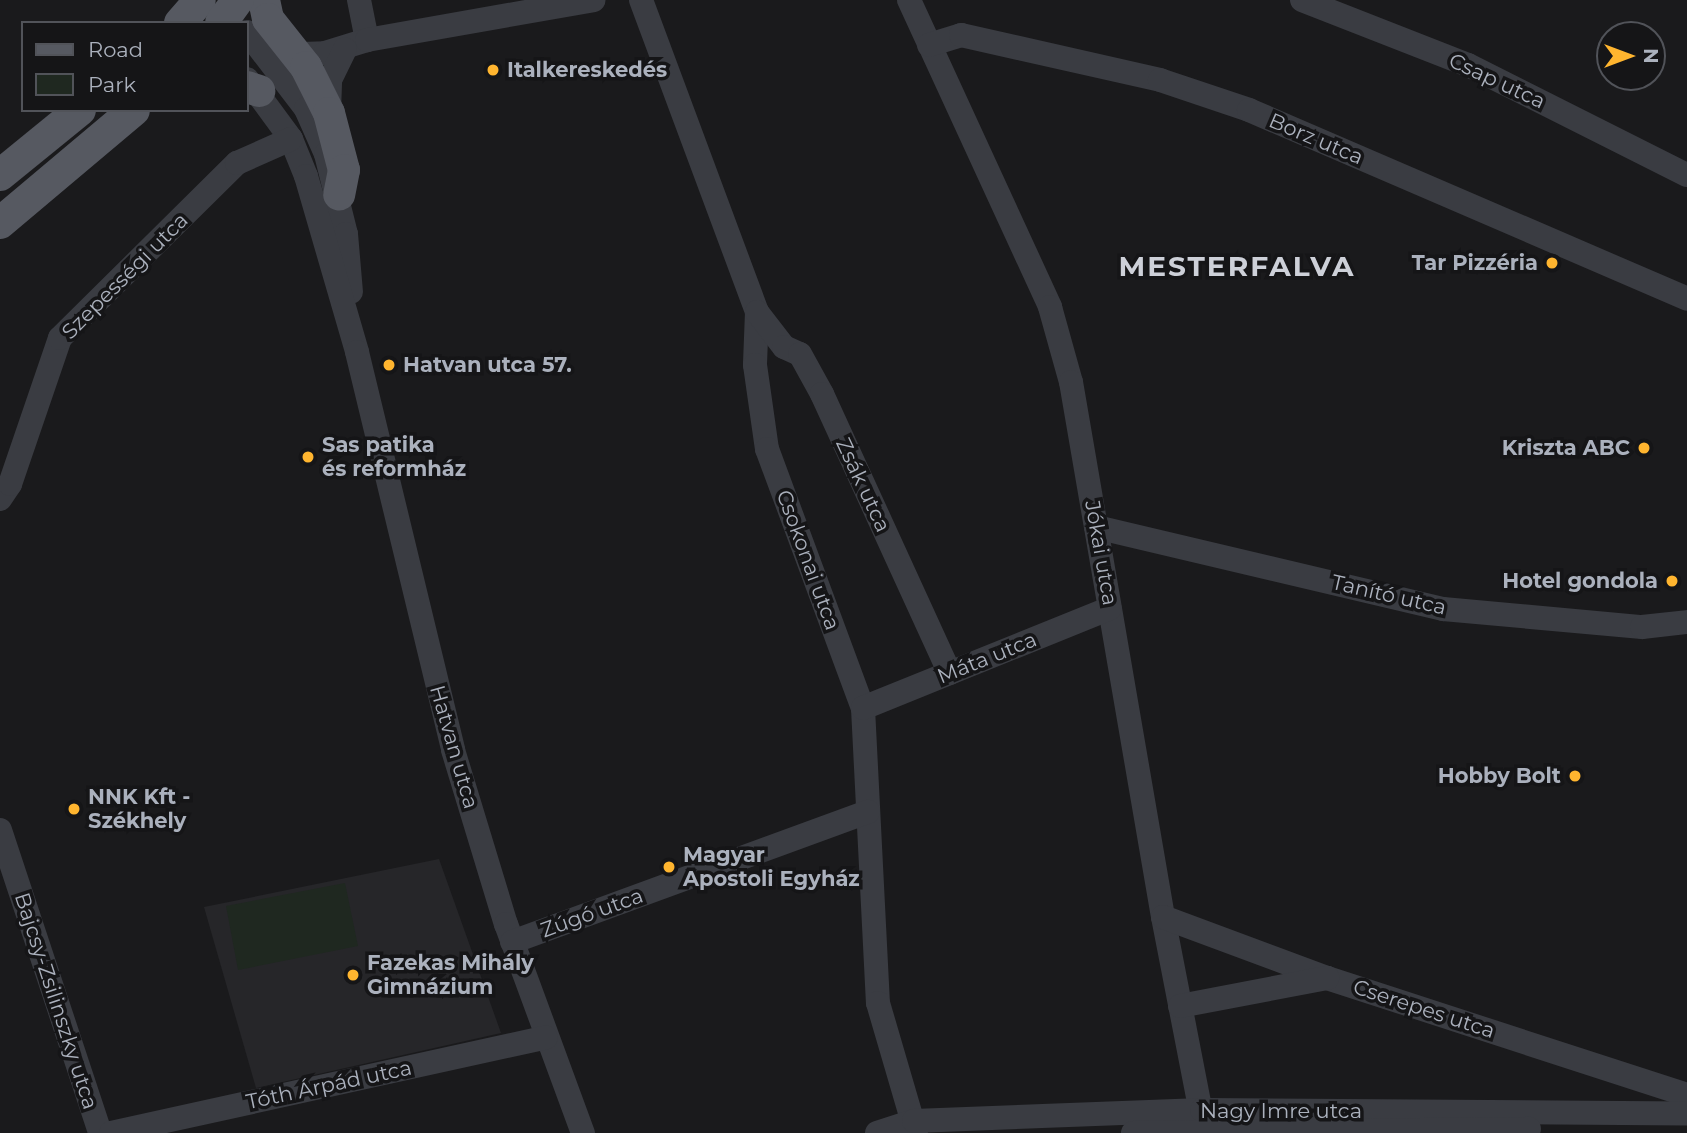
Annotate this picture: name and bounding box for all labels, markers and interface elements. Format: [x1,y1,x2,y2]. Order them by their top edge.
legend [21,21,248,112]
north arrow [1596,21,1666,91]
text: Road [88,37,143,62]
street label: Csap utca [1445,48,1549,114]
text: N [1639,48,1662,64]
place label: Italkereskedés [507,57,667,83]
marker: Italkereskedés [485,62,501,78]
text: Park [88,72,136,97]
street label: Borz utca [1265,108,1367,170]
street label: Szepességi utca [57,208,193,344]
district label: MESTERFALVA [1120,249,1354,283]
place label: Tar Pizzéria [1412,250,1538,276]
marker: Tar Pizzéria [1544,255,1560,271]
place label: Hatvan utca 57. [403,352,572,378]
marker: Hatvan utca 57. [381,357,397,373]
place label: Sas patika és reformház [322,432,466,482]
street label: Zsák utca [830,434,896,536]
place label: Kriszta ABC [1502,435,1630,461]
marker: Kriszta ABC [1636,440,1652,456]
marker: Sas patika és reformház [300,449,316,465]
street label: Csokonai utca [771,486,845,634]
street label: Jókai utca [1079,499,1123,607]
place label: Hotel gondola [1502,568,1658,594]
street label: Tanító utca [1329,570,1449,620]
marker: Hotel gondola [1664,573,1680,589]
street label: Máta utca [934,627,1040,689]
street label: Hatvan utca [424,682,484,812]
place label: Hobby Bolt [1438,763,1561,789]
marker: Hobby Bolt [1567,768,1583,784]
place label: NNK Kft - Székhely [88,784,190,834]
marker: NNK Kft - Székhely [66,801,82,817]
place label: Magyar Apostoli Egyház [683,842,860,892]
marker: Magyar Apostoli Egyház [661,859,677,875]
street label: Zúgó utca [537,883,647,943]
street label: Bajcsy-Zsilinszky utca [9,889,103,1113]
place label: Fazekas Mihály Gimnázium [367,950,534,1000]
marker: Fazekas Mihály Gimnázium [345,967,361,983]
street label: Cserepes utca [1350,974,1498,1044]
street label: Tóth Árpád utca [244,1055,414,1115]
street label: Nagy Imre utca [1200,1098,1362,1124]

